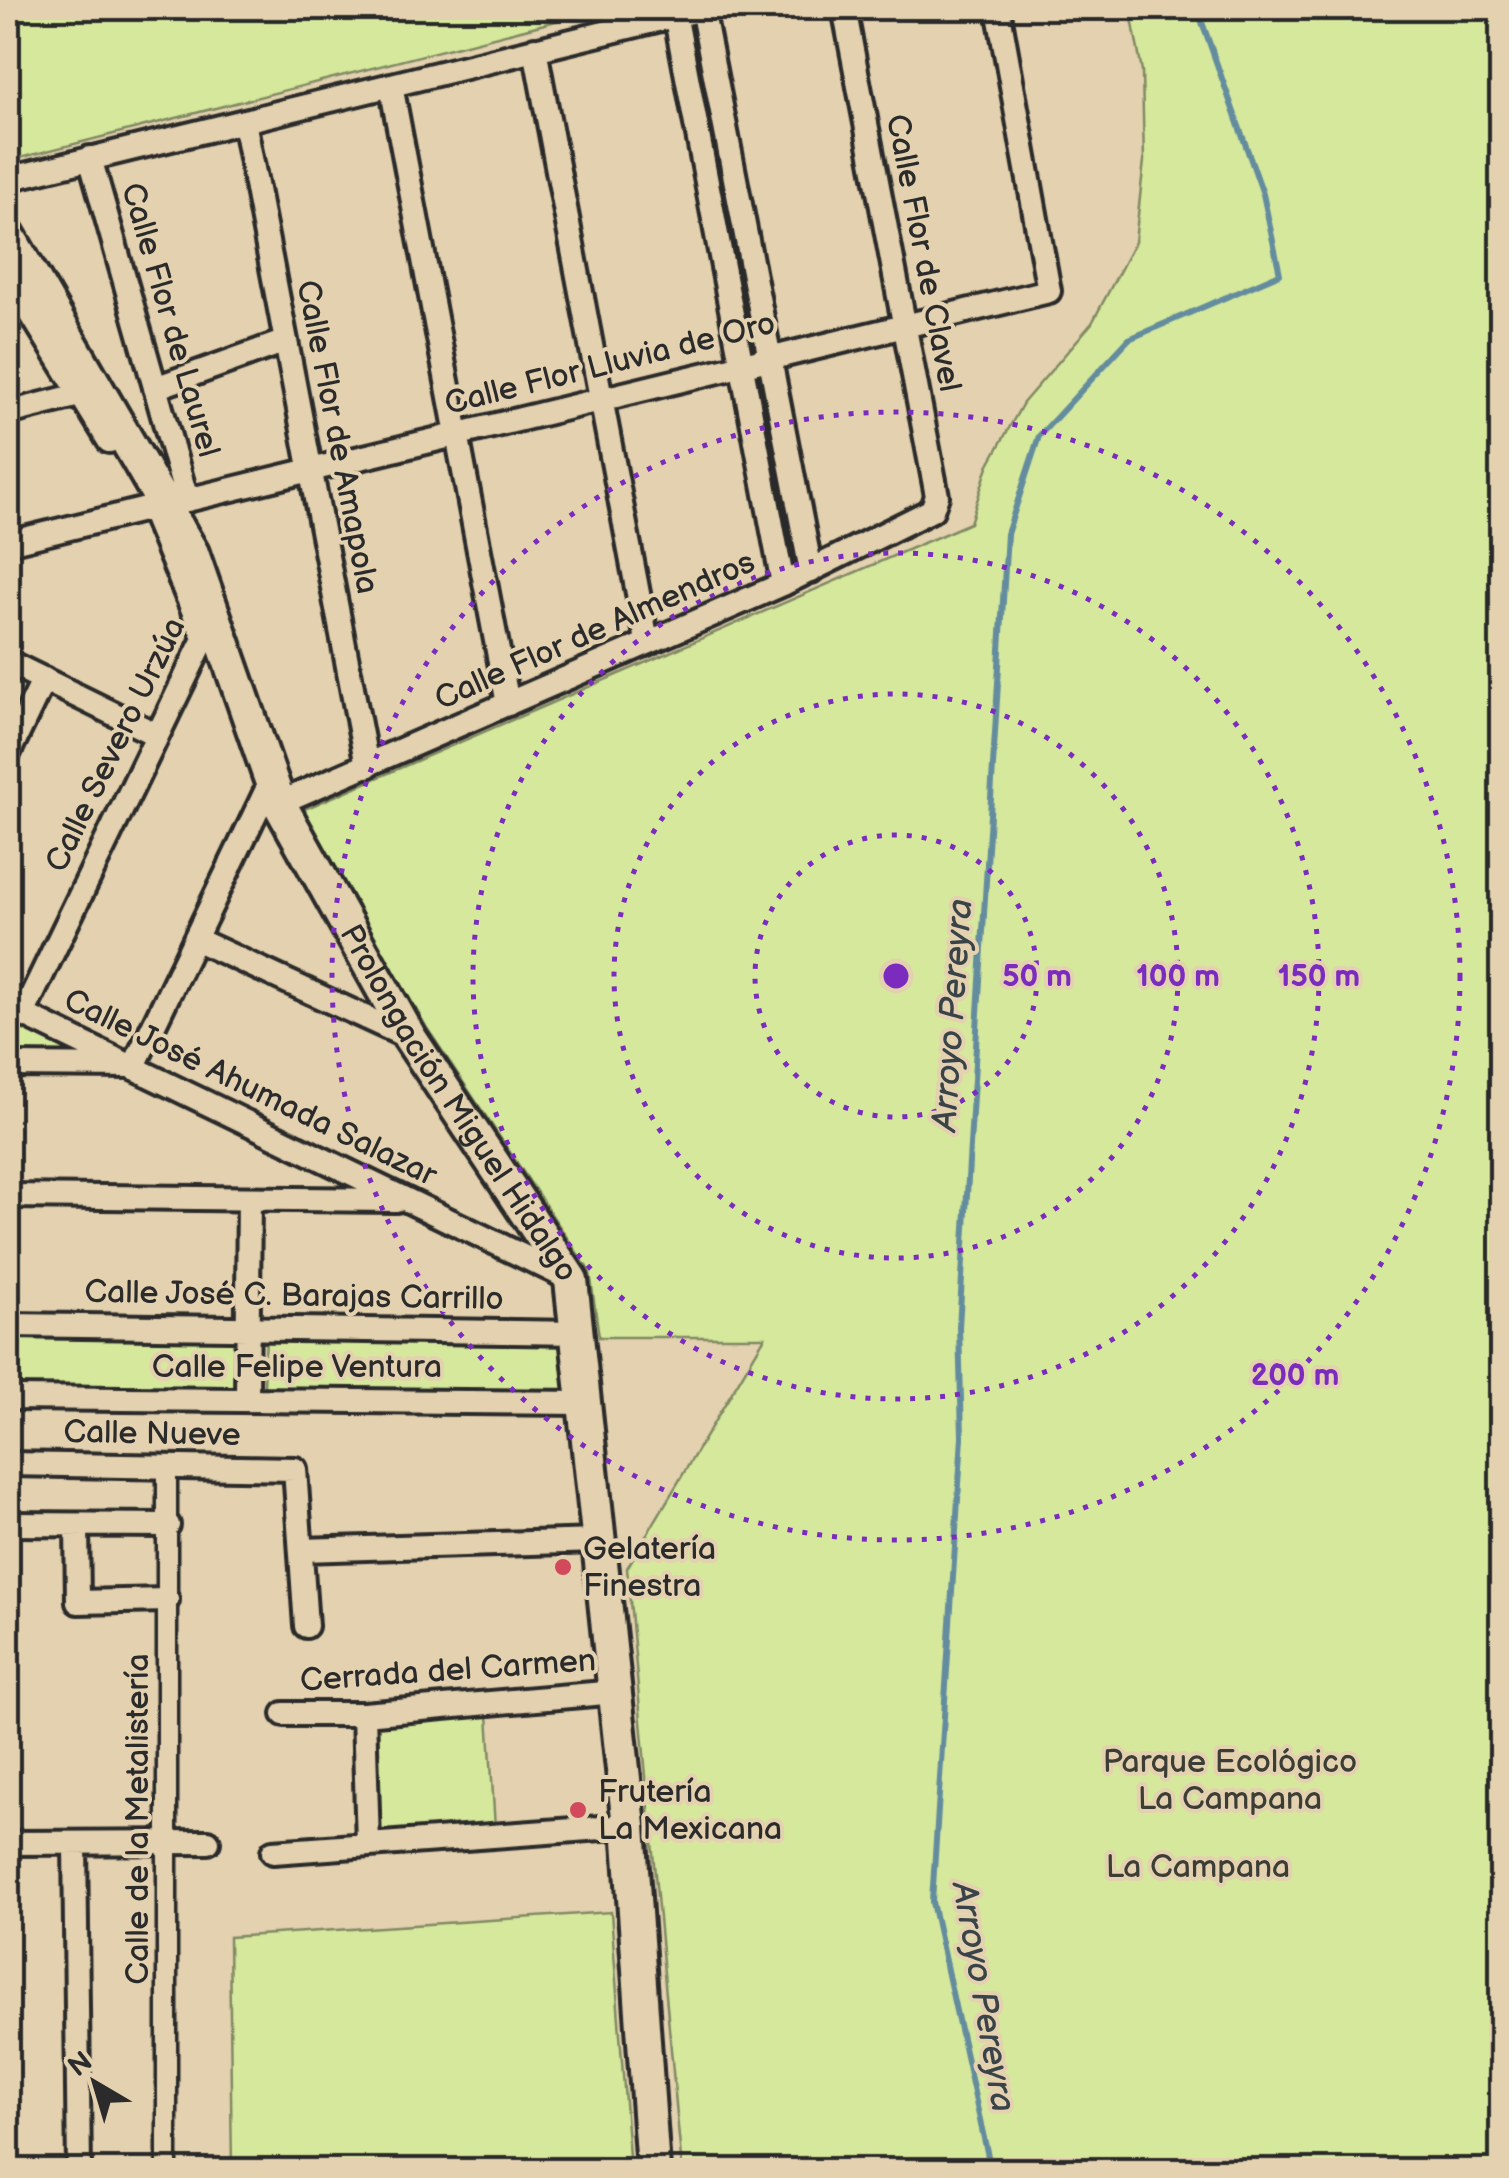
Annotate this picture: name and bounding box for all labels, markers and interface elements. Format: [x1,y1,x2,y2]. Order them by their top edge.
street label: Calle Flor de Clavel [877,111,969,395]
street label: Calle Flor de Laurel [112,178,228,462]
street label: Calle Flor de Amapola [287,277,387,597]
street label: Calle Flor Lluvia de Oro [441,304,779,424]
street label: Calle Flor de Almendros [429,543,761,719]
street label: Calle Severo Urzúa [37,611,195,879]
water label: Arroyo Pereyra [923,897,983,1135]
street label: Prolongación Miguel Hidalgo [331,918,586,1289]
centre of rings [878,958,914,994]
text: 50 m [1002,959,1072,995]
text: 100 m [1136,959,1220,995]
text: 150 m [1278,959,1360,995]
street label: Calle José Ahumada Salazar [57,981,443,1196]
street label: Calle José C. Barajas Carrillo [84,1273,504,1319]
street label: Calle Felipe Ventura [152,1348,442,1387]
text: 200 m [1251,1358,1339,1394]
street label: Calle Nueve [63,1413,241,1455]
place label: Gelatería Finestra [583,1530,716,1606]
marker: Gelatería Finestra [552,1556,574,1578]
street label: Cerrada del Carmen [299,1641,597,1701]
street label: Calle de la Metalistería [119,1653,158,1985]
park label: Parque Ecológico La Campana [1103,1743,1357,1819]
place label: Frutería La Mexicana [598,1773,782,1849]
marker: Frutería La Mexicana [567,1799,589,1821]
park label: La Campana [1106,1848,1290,1887]
water label: Arroyo Pereyra [941,1876,1024,2116]
north arrow [45,2033,145,2133]
text: N [62,2045,99,2084]

